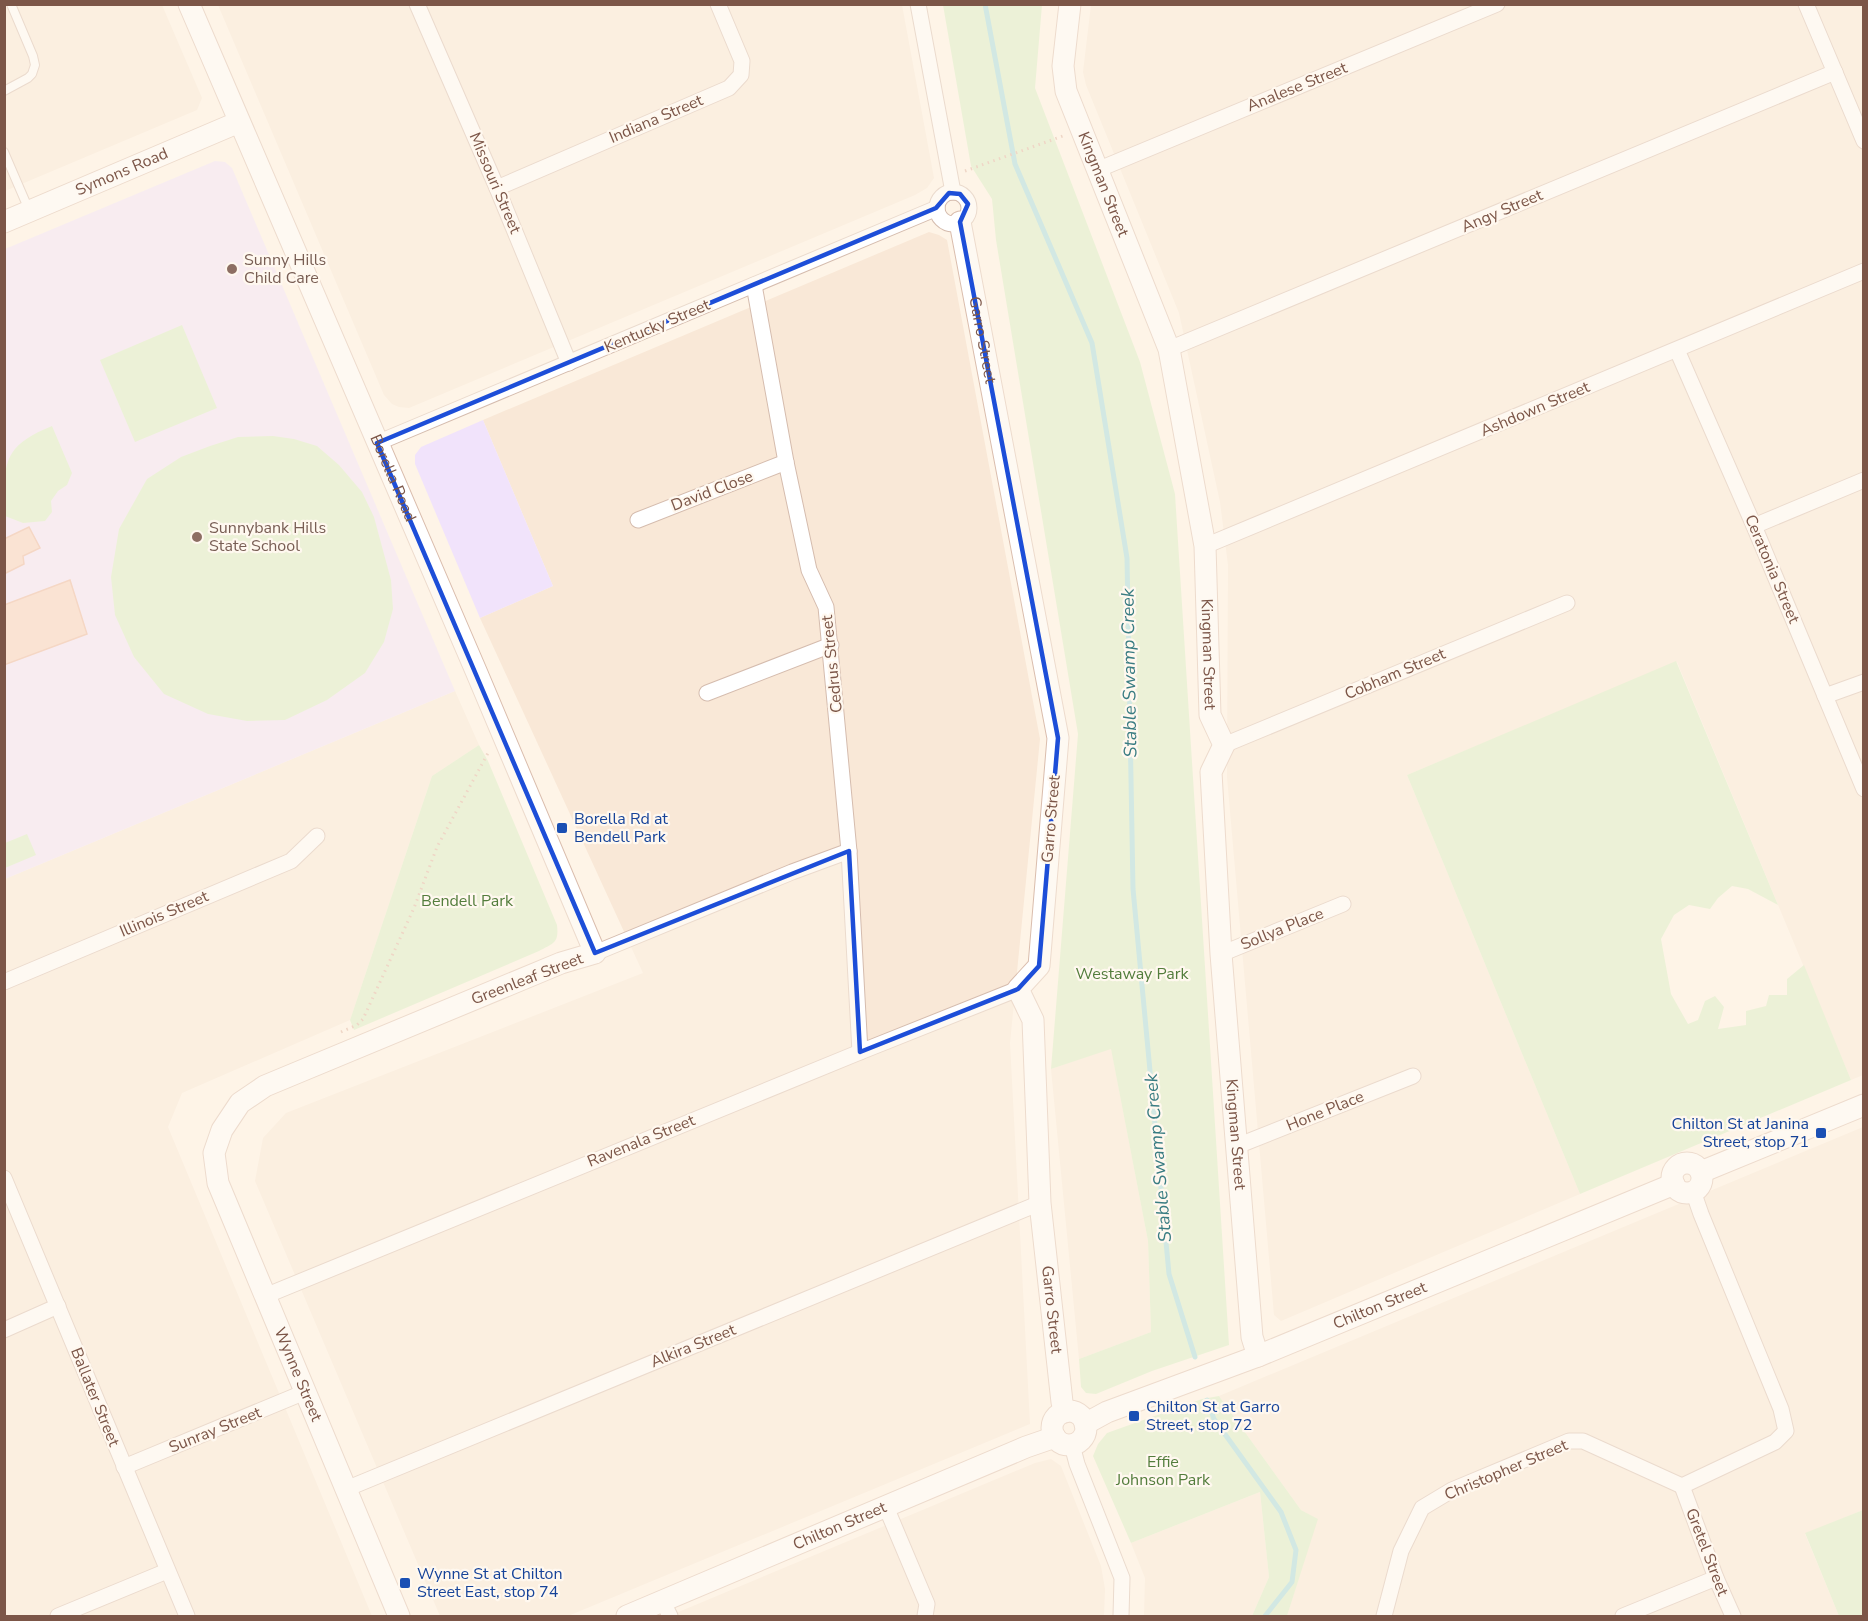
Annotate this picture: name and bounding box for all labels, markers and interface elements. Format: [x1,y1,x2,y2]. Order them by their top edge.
street label: Analese Street [1244,57,1351,117]
street label: Indiana Street [606,89,707,149]
street label: Kingman Street [1072,128,1134,240]
street label: Missouri Street [464,129,526,237]
street label: Symons Road [72,142,172,201]
street label: Angy Street [1458,184,1546,238]
place label: Sunny Hills Child Care [244,249,326,289]
marker: Sunny Hills Child Care [225,262,239,276]
street label: Kentucky Street [601,294,714,358]
street label: Garro Street [963,295,1002,386]
street label: Ashdown Street [1477,376,1593,442]
street label: Borella Road [364,431,421,525]
street label: David Close [668,465,756,517]
street label: Ceratonia Street [1739,511,1805,627]
place label: Sunnybank Hills State School [209,517,326,557]
marker: Sunnybank Hills State School [190,530,204,544]
water label: Stable Swamp Creek [1116,587,1142,758]
street label: Kingman Street [1196,598,1221,711]
street label: Cedrus Street [816,614,848,714]
street label: Cobham Street [1341,643,1449,705]
street label: Garro Street [1036,774,1066,864]
place label: Borella Rd at Bendell Park [574,808,668,848]
marker: Borella Rd at Bendell Park [555,821,569,835]
street label: Illinois Street [116,885,212,943]
park label: Bendell Park [421,890,514,912]
street label: Sollya Place [1237,902,1327,956]
street label: Greenleaf Street [468,947,586,1010]
park label: Westaway Park [1076,963,1189,985]
water label: Stable Swamp Creek [1139,1072,1177,1243]
street label: Kingman Street [1220,1078,1251,1191]
street label: Hone Place [1283,1085,1367,1137]
street label: Ravenala Street [584,1109,698,1173]
place label: Chilton St at Janina Street, stop 71 [1671,1113,1809,1153]
marker: Chilton St at Janina Street, stop 71 [1814,1126,1828,1140]
street label: Garro Street [1036,1265,1068,1355]
street label: Chilton Street [1330,1276,1430,1335]
street label: Alkira Street [647,1319,739,1373]
street label: Wynne Street [269,1324,328,1425]
street label: Ballater Street [65,1344,125,1450]
place label: Chilton St at Garro Street, stop 72 [1146,1396,1280,1436]
street label: Sunray Street [165,1401,265,1459]
marker: Chilton St at Garro Street, stop 72 [1127,1409,1141,1423]
street label: Christopher Street [1441,1434,1571,1506]
park label: Effie Johnson Park [1115,1451,1211,1491]
street label: Chilton Street [790,1496,890,1555]
street label: Gretel Street [1680,1505,1734,1599]
place label: Wynne St at Chilton Street East, stop 74 [417,1563,563,1603]
marker: Wynne St at Chilton Street East, stop 74 [398,1576,412,1590]

